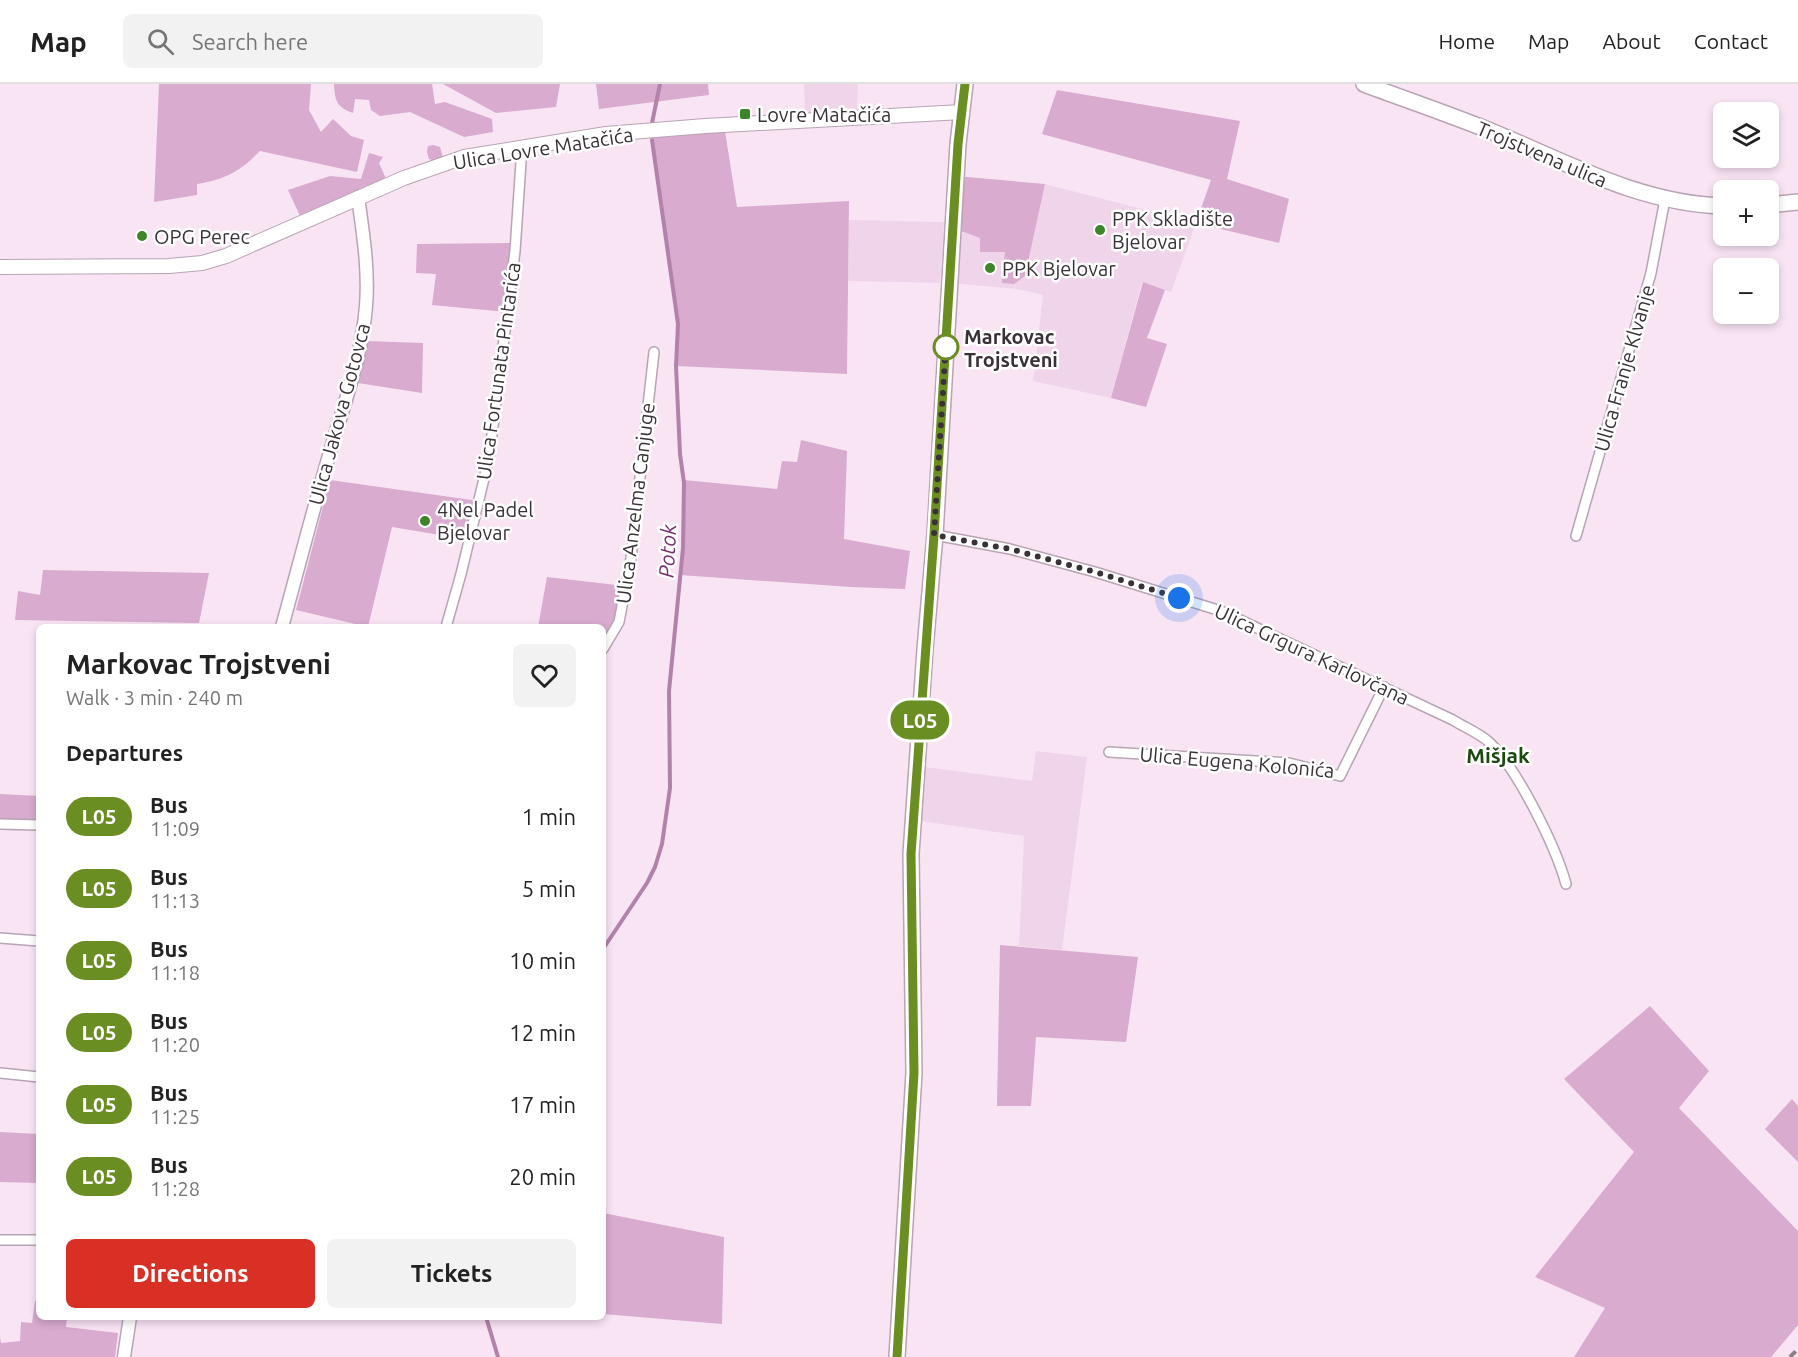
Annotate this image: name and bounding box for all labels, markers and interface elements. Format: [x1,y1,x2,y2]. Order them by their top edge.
search box [123,14,543,68]
icon: search [144,25,177,58]
text: Map [30,26,87,57]
text: Search here [192,29,308,54]
text: Home [1438,29,1495,53]
text: Map [1528,29,1569,53]
text: About [1602,29,1661,53]
text: Contact [1694,29,1768,53]
map controls [1713,102,1779,324]
button: layers [1713,102,1779,168]
place label: Lovre Matačića [757,103,891,126]
marker: Lovre Matačića [738,107,752,121]
street label: Trojstvena ulica [1473,116,1611,192]
street label: Ulica Lovre Matačića [451,122,635,174]
button: + [1713,180,1779,246]
place label: PPK Skladište Bjelovar [1112,207,1233,253]
marker: PPK Skladište Bjelovar [1093,223,1107,237]
place label: OPG Perec [154,225,250,248]
marker: OPG Perec [135,229,149,243]
place label: PPK Bjelovar [1002,257,1116,280]
button: − [1713,258,1779,324]
street label: Ulica Fortunata Pintarića [471,261,525,481]
marker: PPK Bjelovar [983,261,997,275]
street label: Ulica Franje Klvanje [1589,282,1659,454]
street label: Ulica Jakova Gotovca [304,320,374,508]
place label: Markovac Trojstveni [964,325,1058,371]
marker: Markovac Trojstveni [933,334,959,360]
street label: Ulica Anzelma Canjuge [611,401,659,605]
place label: 4Nel Padel Bjelovar [437,498,533,544]
marker: 4Nel Padel Bjelovar [418,514,432,528]
water label: Potok [654,523,680,579]
your location [1164,583,1194,613]
street label: Ulica Grgura Karlovčana [1211,599,1413,709]
button: heart [513,644,576,707]
text: Markovac Trojstveni [66,648,331,679]
text: Walk · 3 min · 240 m [66,686,243,709]
line badge: L05 [886,700,954,740]
text: L05 [902,708,938,732]
text: Departures [66,740,183,765]
street label: Ulica Eugena Kolonića [1139,742,1335,782]
district label: Mišjak [1466,743,1530,767]
text: Bus [150,792,188,817]
text: L05 [81,804,117,828]
text: 1 min [522,804,576,829]
text: 11:09 [150,817,200,840]
text: Bus [150,864,188,889]
text: L05 [81,876,117,900]
text: 5 min [522,876,576,901]
text: 11:13 [150,889,200,912]
text: Bus [150,936,188,961]
text: L05 [81,948,117,972]
text: 10 min [509,948,576,973]
text: 11:18 [150,961,200,984]
text: Bus [150,1008,188,1033]
text: L05 [81,1020,117,1044]
text: 12 min [509,1020,576,1045]
text: 11:20 [150,1033,200,1056]
text: Bus [150,1080,188,1105]
text: L05 [81,1092,117,1116]
text: 17 min [509,1092,576,1117]
text: 11:25 [150,1105,200,1128]
text: Bus [150,1152,188,1177]
text: L05 [81,1164,117,1188]
text: 20 min [509,1164,576,1189]
text: 11:28 [150,1177,200,1200]
button: Directions [66,1239,315,1308]
button: Tickets [327,1239,576,1308]

